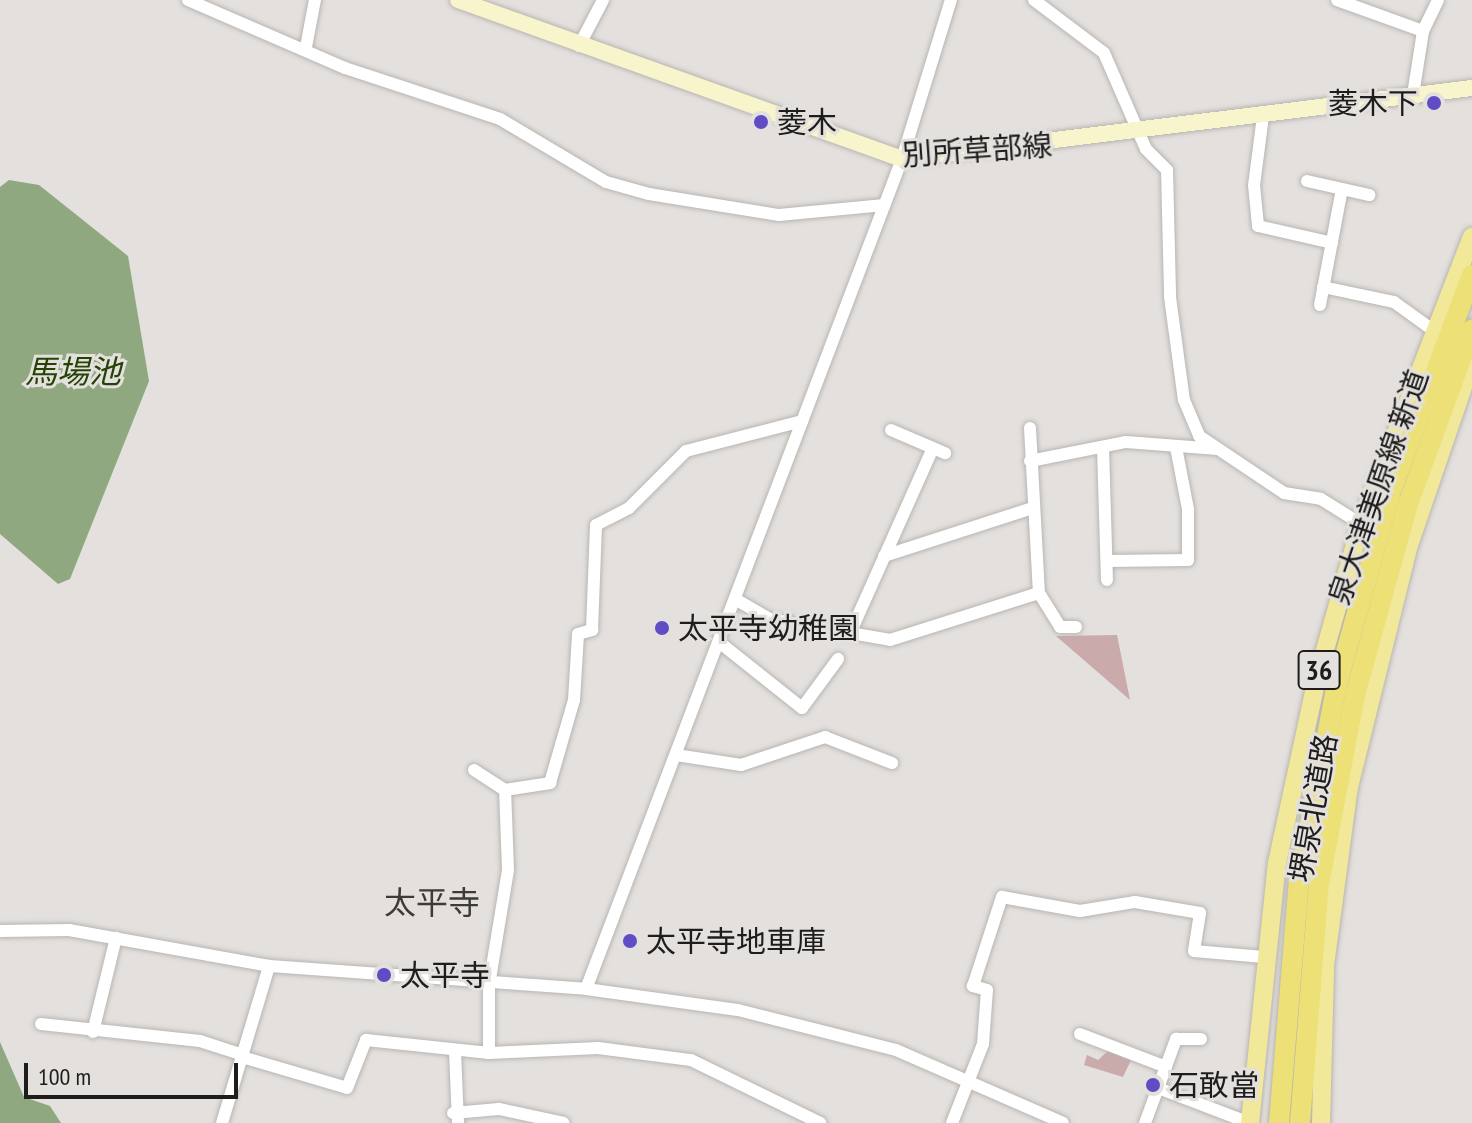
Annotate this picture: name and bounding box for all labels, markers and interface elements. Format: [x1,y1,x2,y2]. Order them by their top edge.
place label: 菱木下 [1328,85,1418,121]
marker: 菱木下 [1425,94,1443,112]
place label: 菱木 [777,104,837,140]
marker: 菱木 [752,113,770,131]
street label: 別所草部線 [901,127,1053,173]
water label: 馬場池 [25,352,121,390]
street label: 泉大津美原線 新道 [1321,365,1435,609]
place label: 太平寺幼稚園 [678,610,858,646]
marker: 太平寺幼稚園 [653,619,671,637]
road number: 36 [1297,646,1341,694]
street label: 堺泉北道路 [1282,731,1344,885]
district label: 太平寺 [384,883,480,921]
place label: 太平寺地車庫 [646,923,826,959]
marker: 太平寺地車庫 [621,932,639,950]
place label: 太平寺 [400,957,490,993]
marker: 太平寺 [375,966,393,984]
scale bar [28,1047,242,1097]
text: 100 m [38,1061,91,1092]
place label: 石敢當 [1169,1067,1259,1103]
marker: 石敢當 [1144,1076,1162,1094]

